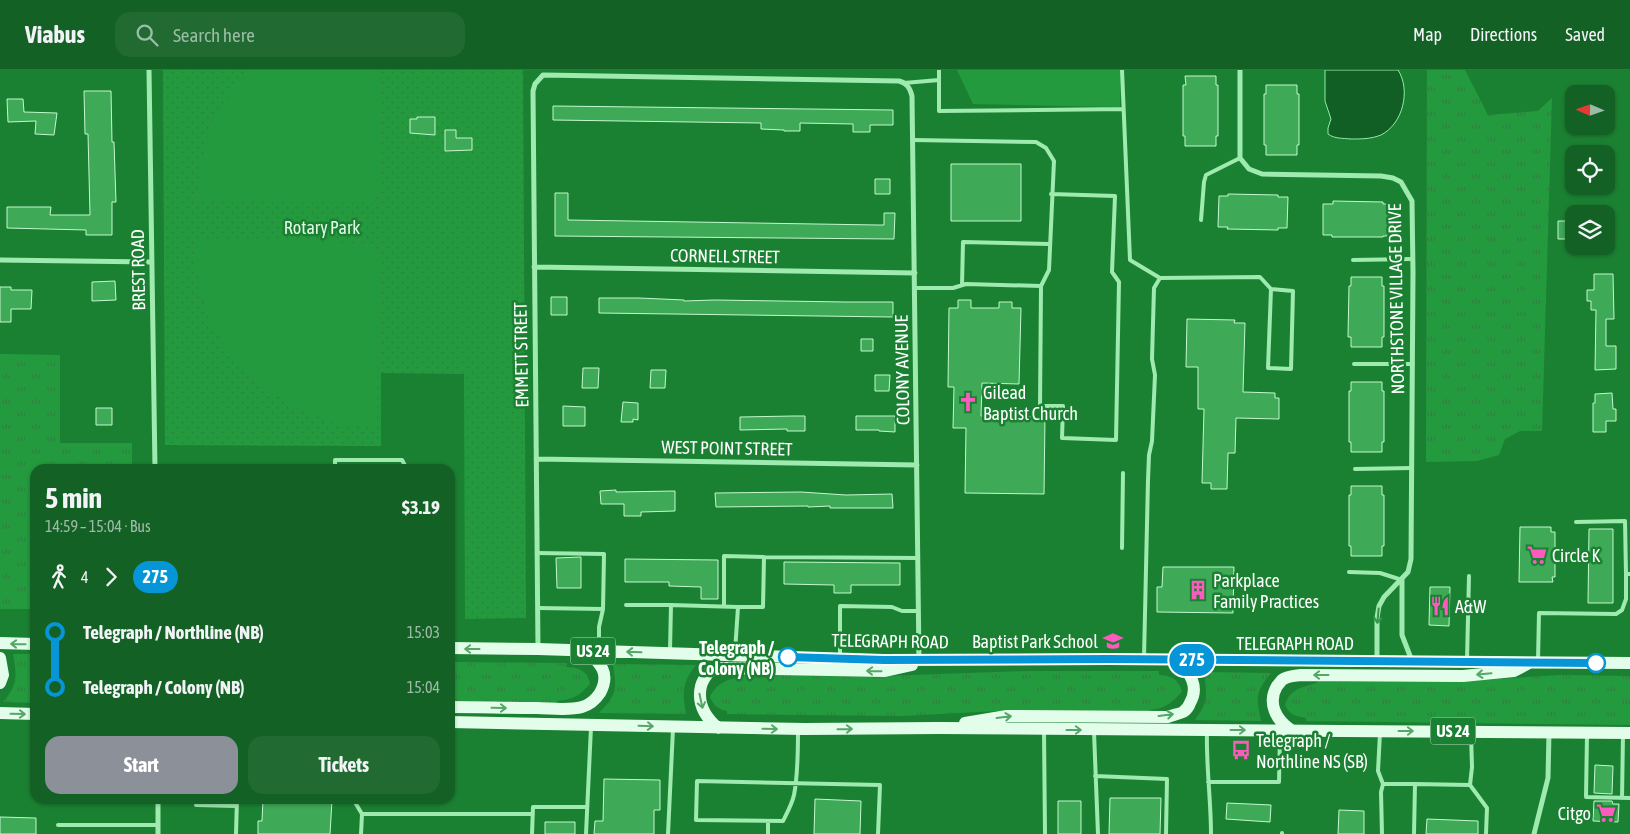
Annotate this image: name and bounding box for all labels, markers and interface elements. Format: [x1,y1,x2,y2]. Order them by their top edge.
search box [115,12,465,57]
text: Viabus [25,21,85,48]
icon: search [133,21,161,49]
text: Search here [173,24,255,46]
text: Map [1413,24,1442,45]
text: Directions [1470,24,1537,45]
text: Saved [1565,24,1605,45]
north arrow [1565,85,1615,135]
map controls [1565,85,1615,255]
button: locate [1565,145,1615,195]
street label: NORTHSTONE VILLAGE DRIVE [1384,203,1408,395]
button: layers [1565,205,1615,255]
park label: Rotary Park [284,217,360,238]
street label: BREST ROAD [127,229,149,311]
street label: CORNELL STREET [670,245,780,267]
street label: EMMETT STREET [510,302,532,408]
street label: COLONY AVENUE [891,314,913,425]
place label: Gilead Baptist Church [983,382,1078,424]
church icon: Gilead Baptist Church [957,391,979,413]
street label: WEST POINT STREET [661,436,793,460]
text: 5 min [45,482,102,514]
text: $3.19 [402,496,440,518]
text: 14:59 – 15:04 · Bus [45,517,151,535]
supermarket icon: Circle K [1526,544,1548,566]
place label: Circle K [1552,545,1600,566]
icon: walk [45,563,73,591]
icon: forward [97,563,125,591]
text: 275 [143,566,168,587]
text: 4 [81,568,89,586]
place label: Parkplace Family Practices [1213,570,1319,612]
building icon: Parkplace Family Practices [1187,579,1209,601]
restaurant icon: A&W [1429,595,1451,617]
place label: A&W [1455,596,1486,617]
one-way arrow [1373,608,1383,624]
text: Telegraph / Northline (NB) [83,621,264,643]
text: 15:03 [407,623,440,641]
street label: TELEGRAPH ROAD [831,629,949,653]
school or university icon: Baptist Park School [1102,630,1124,652]
place label: Baptist Park School [972,631,1098,652]
street label: TELEGRAPH ROAD [1236,633,1354,654]
place label: Telegraph / Colony (NB) [698,637,775,679]
road number: US 24 [570,638,616,664]
one-way arrow [10,639,26,649]
one-way arrow [464,644,480,653]
line badge: 275 [1163,644,1221,676]
one-way arrow [626,647,642,657]
marker: Telegraph / Colony (NB) [778,647,798,667]
text: 275 [1179,649,1205,670]
unlabelled marker [1586,653,1606,673]
one-way arrow [866,666,882,676]
one-way arrow [1476,669,1492,679]
one-way arrow [1313,670,1330,680]
text: Telegraph / Colony (NB) [83,676,245,698]
text: 15:04 [407,678,440,696]
one-way arrow [697,693,707,709]
one-way arrow [490,703,506,712]
one-way arrow [9,709,25,718]
one-way arrow [1158,710,1174,720]
one-way arrow [996,712,1012,722]
road number: US 24 [1430,718,1476,744]
one-way arrow [637,722,653,731]
one-way arrow [761,724,777,734]
one-way arrow [836,724,853,734]
one-way arrow [1066,725,1082,735]
one-way arrow [1230,725,1246,735]
one-way arrow [1398,726,1414,736]
place label: Telegraph / Northline NS (SB) [1256,730,1368,772]
button: Start [45,736,238,794]
button: Tickets [248,736,440,794]
bus stop icon: Telegraph / Northline NS (SB) [1230,739,1252,761]
supermarket icon: Citgo [1595,802,1617,824]
place label: Citgo [1558,803,1591,824]

